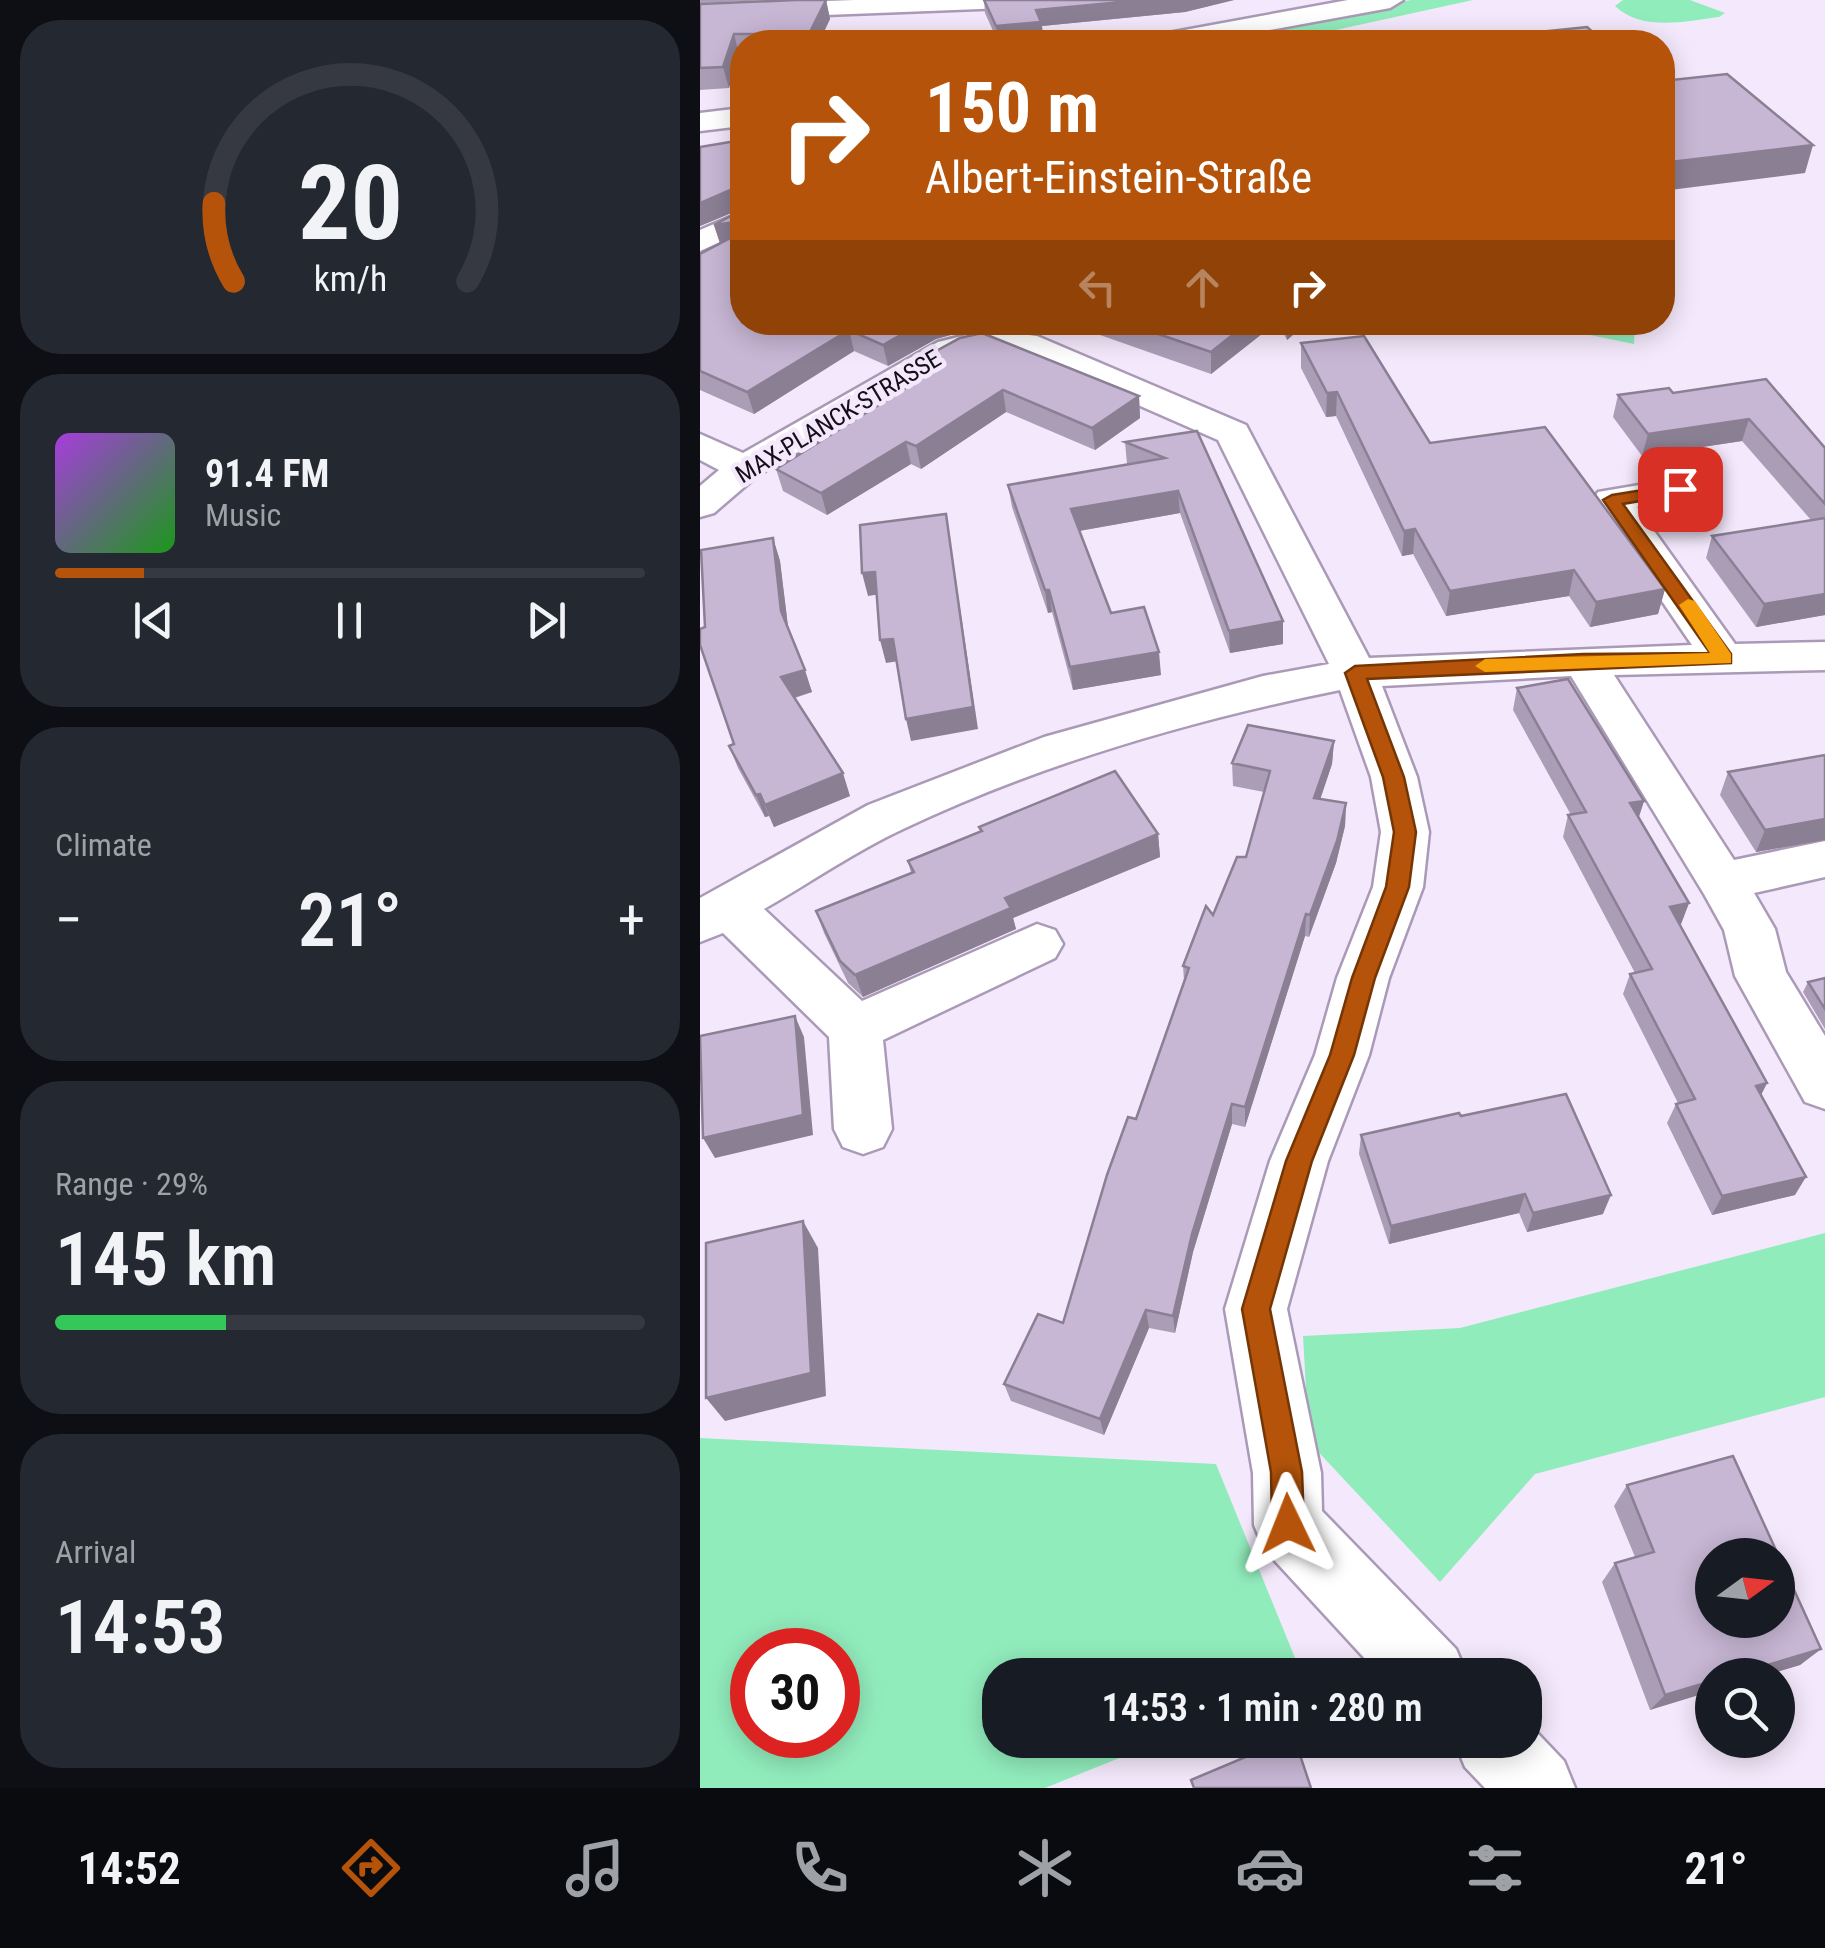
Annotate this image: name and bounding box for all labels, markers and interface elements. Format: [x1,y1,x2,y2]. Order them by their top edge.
text: 150 m [925,67,1099,149]
icon: right [760,70,890,200]
text: 20 [297,143,403,264]
text: Albert-Einstein-Straße [925,151,1312,204]
text: km/h [313,258,387,300]
icon: left [1070,260,1125,315]
icon: ahead [1175,260,1230,315]
icon: right [1280,260,1335,315]
street label: MAX-PLANCK-STRASSE [730,344,946,489]
pin [1638,447,1723,532]
text: 91.4 FM [205,452,329,496]
icon: arrive [1653,462,1708,517]
text: Music [205,496,281,534]
icon: previous [126,593,181,648]
icon: pause [322,593,377,648]
icon: next [519,593,574,648]
text: Climate [55,826,152,864]
text: 21° [298,876,402,964]
text: − [55,888,83,952]
text: + [618,888,645,952]
text: Range · 29% [55,1165,208,1203]
text: 145 km [55,1215,277,1303]
position arrow [1236,1472,1340,1576]
text: Arrival [55,1533,136,1571]
north arrow [1695,1538,1795,1638]
map controls [1695,1538,1795,1758]
text: 14:53 [55,1583,226,1671]
speed limit sign: 30 [730,1628,860,1758]
button: search [1695,1658,1795,1758]
text: 14:53 · 1 min · 280 m [1102,1686,1422,1730]
icon: directions [336,1833,406,1903]
icon: music [560,1833,630,1903]
icon: phone [785,1833,855,1903]
icon: climate [1010,1833,1080,1903]
icon: car [1235,1833,1305,1903]
icon: filters [1460,1833,1530,1903]
text: 14:52 [77,1842,181,1895]
text: 21° [1684,1842,1747,1895]

